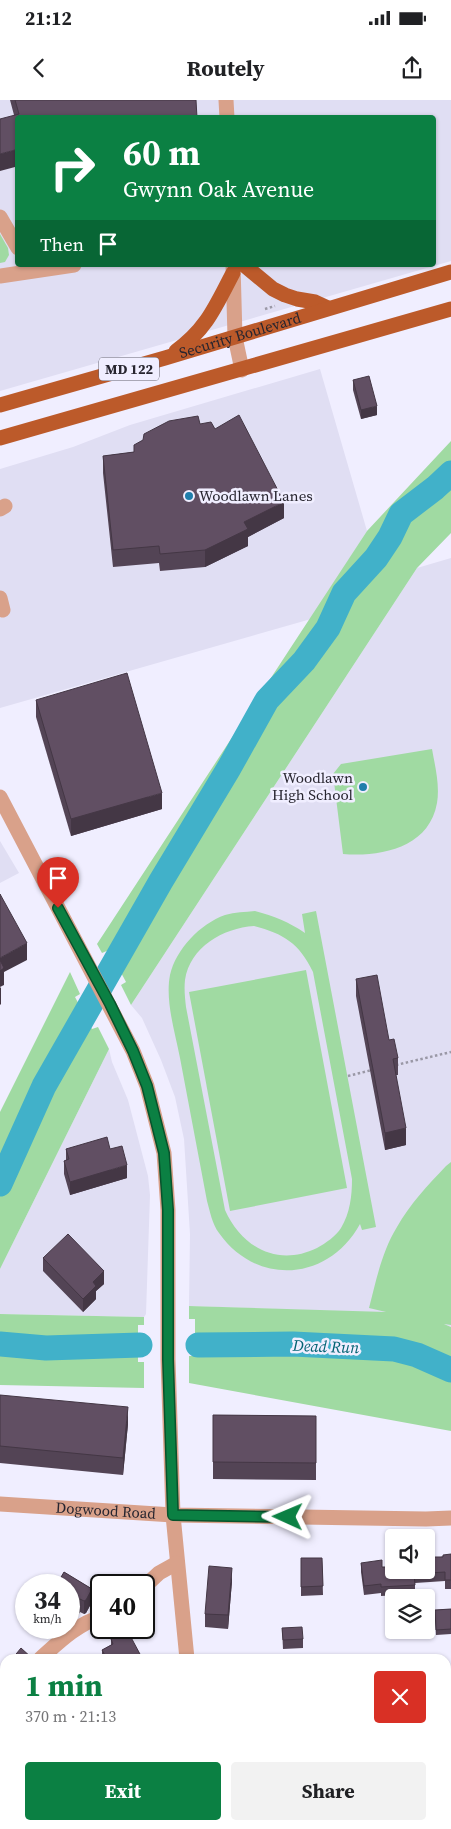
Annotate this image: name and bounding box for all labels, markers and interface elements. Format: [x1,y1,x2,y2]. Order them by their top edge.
text: 21:12 [25,5,72,31]
text: Routely [187,53,264,83]
icon: back [25,54,53,82]
icon: share [398,54,426,82]
text: 60 m [123,129,200,177]
icon: right [40,135,105,200]
text: Gwynn Oak Avenue [123,174,314,204]
icon: arrive [94,230,122,258]
text: Then [40,231,84,257]
street label: Security Boulevard [176,307,304,363]
road number: MD 122 [99,358,159,380]
place label: Woodlawn Lanes [199,485,313,506]
marker: Woodlawn Lanes [183,490,195,502]
place label: Woodlawn High School [272,767,354,805]
marker: Woodlawn High School [357,781,369,793]
pin [37,857,79,908]
icon: arrive [44,864,72,892]
water label: Dead Run [291,1334,360,1358]
position arrow [261,1490,313,1542]
street label: Dogwood Road [55,1497,157,1524]
map controls [385,1529,435,1639]
button: sound [385,1529,435,1579]
speed limit sign: 40 [90,1574,155,1639]
text: 34 [34,1583,61,1617]
button: layers [385,1589,435,1639]
text: km/h [33,1611,62,1627]
text: 1 min [25,1665,103,1706]
button: close [374,1671,426,1723]
text: 370 m · 21:13 [25,1705,116,1727]
button: Exit [25,1762,221,1820]
button: Share [231,1762,426,1820]

